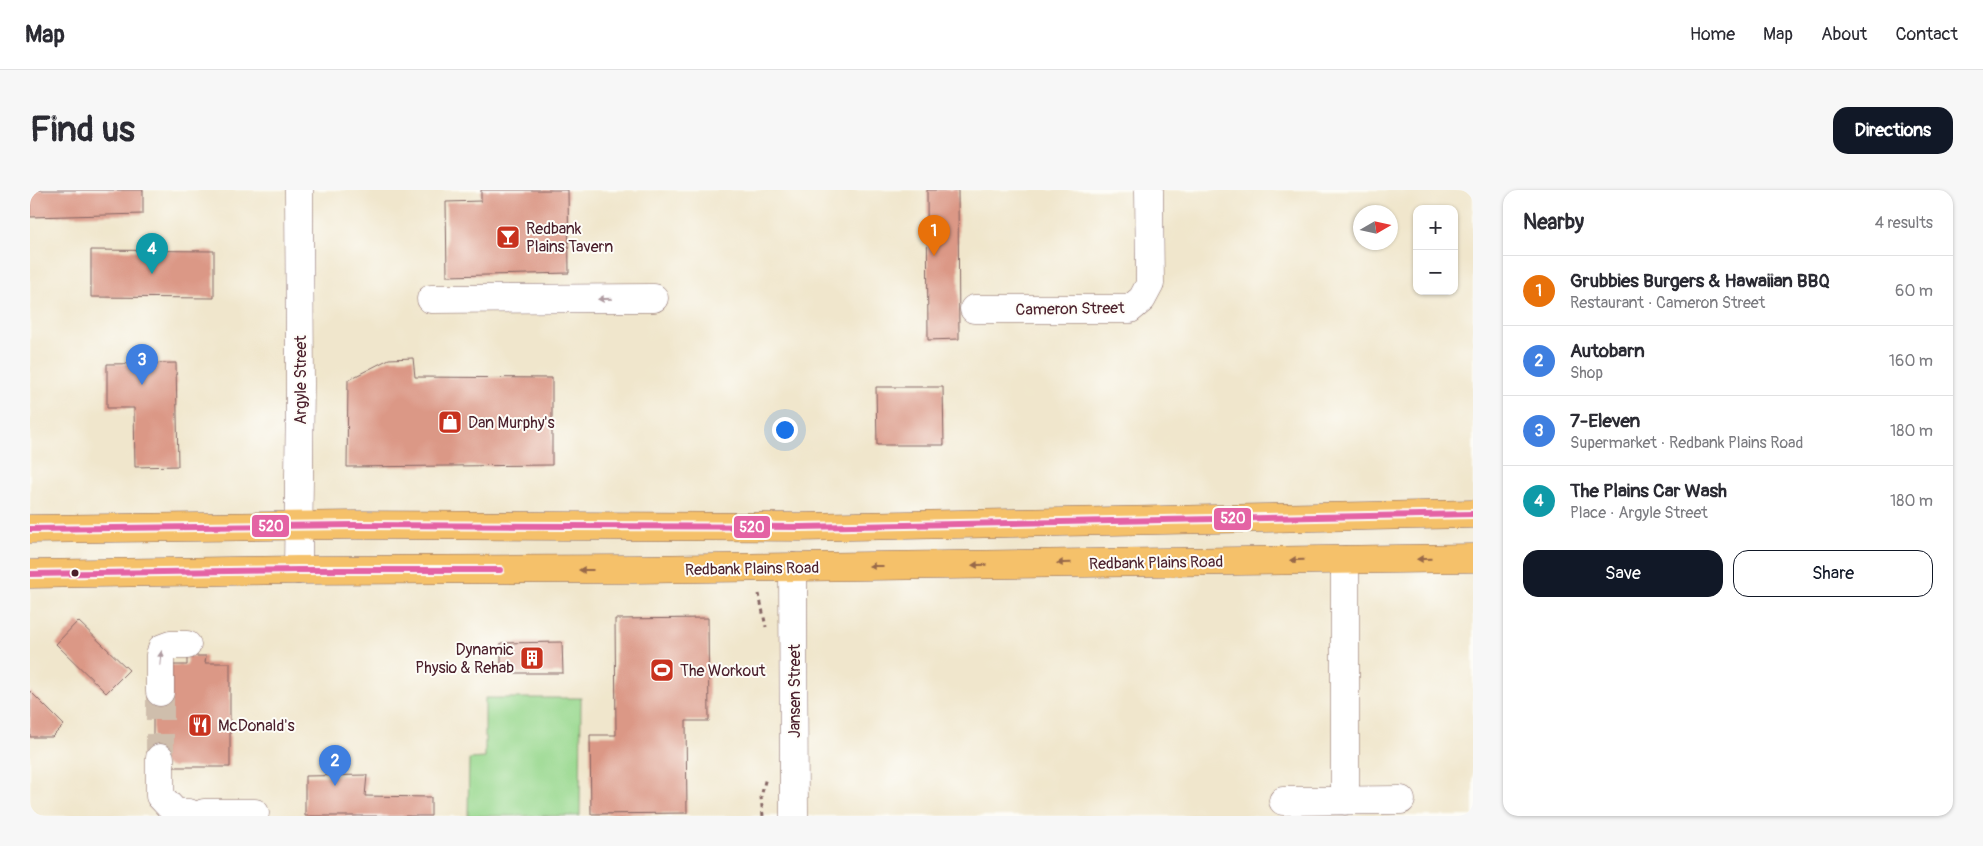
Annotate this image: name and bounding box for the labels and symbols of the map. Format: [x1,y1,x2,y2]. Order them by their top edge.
north arrow [1353,205,1398,250]
pin: 1 [918,215,950,256]
place label: Redbank Plains Tavern [526,219,613,257]
bar icon: Redbank Plains Tavern [495,224,521,250]
pin: 4 [136,233,168,274]
one-way arrow [597,295,613,303]
street label: Cameron Street [1015,298,1125,320]
street label: Argyle Street [291,335,311,425]
pin: 3 [126,344,158,385]
shop icon: Dan Murphy's [437,409,463,435]
place label: Dan Murphy's [468,413,555,433]
your location [772,417,798,443]
line badge: 520 [1213,507,1252,531]
text: 520 [1221,510,1246,527]
line badge: 520 [251,514,290,538]
line badge: 520 [733,515,771,539]
text: 520 [259,518,284,535]
text: 520 [740,519,765,536]
street label: Redbank Plains Road [1089,552,1223,574]
one-way arrow [1416,555,1432,563]
one-way arrow [1288,556,1304,564]
street label: Redbank Plains Road [685,558,819,580]
one-way arrow [1056,559,1072,567]
one-way arrow [971,561,987,569]
one-way arrow [868,562,884,570]
one-way arrow [578,566,594,574]
unlabelled marker [70,568,80,578]
place label: Dynamic Physio & Rehab [415,640,514,678]
street label: Jansen Street [785,643,805,738]
building icon: Dynamic Physio & Rehab [519,645,545,671]
one-way arrow [157,649,165,665]
sports icon: The Workout [649,657,675,683]
place label: The Workout [680,661,766,681]
restaurant icon: McDonald's [187,712,213,738]
place label: McDonald's [218,716,295,736]
pin: 2 [319,745,351,786]

